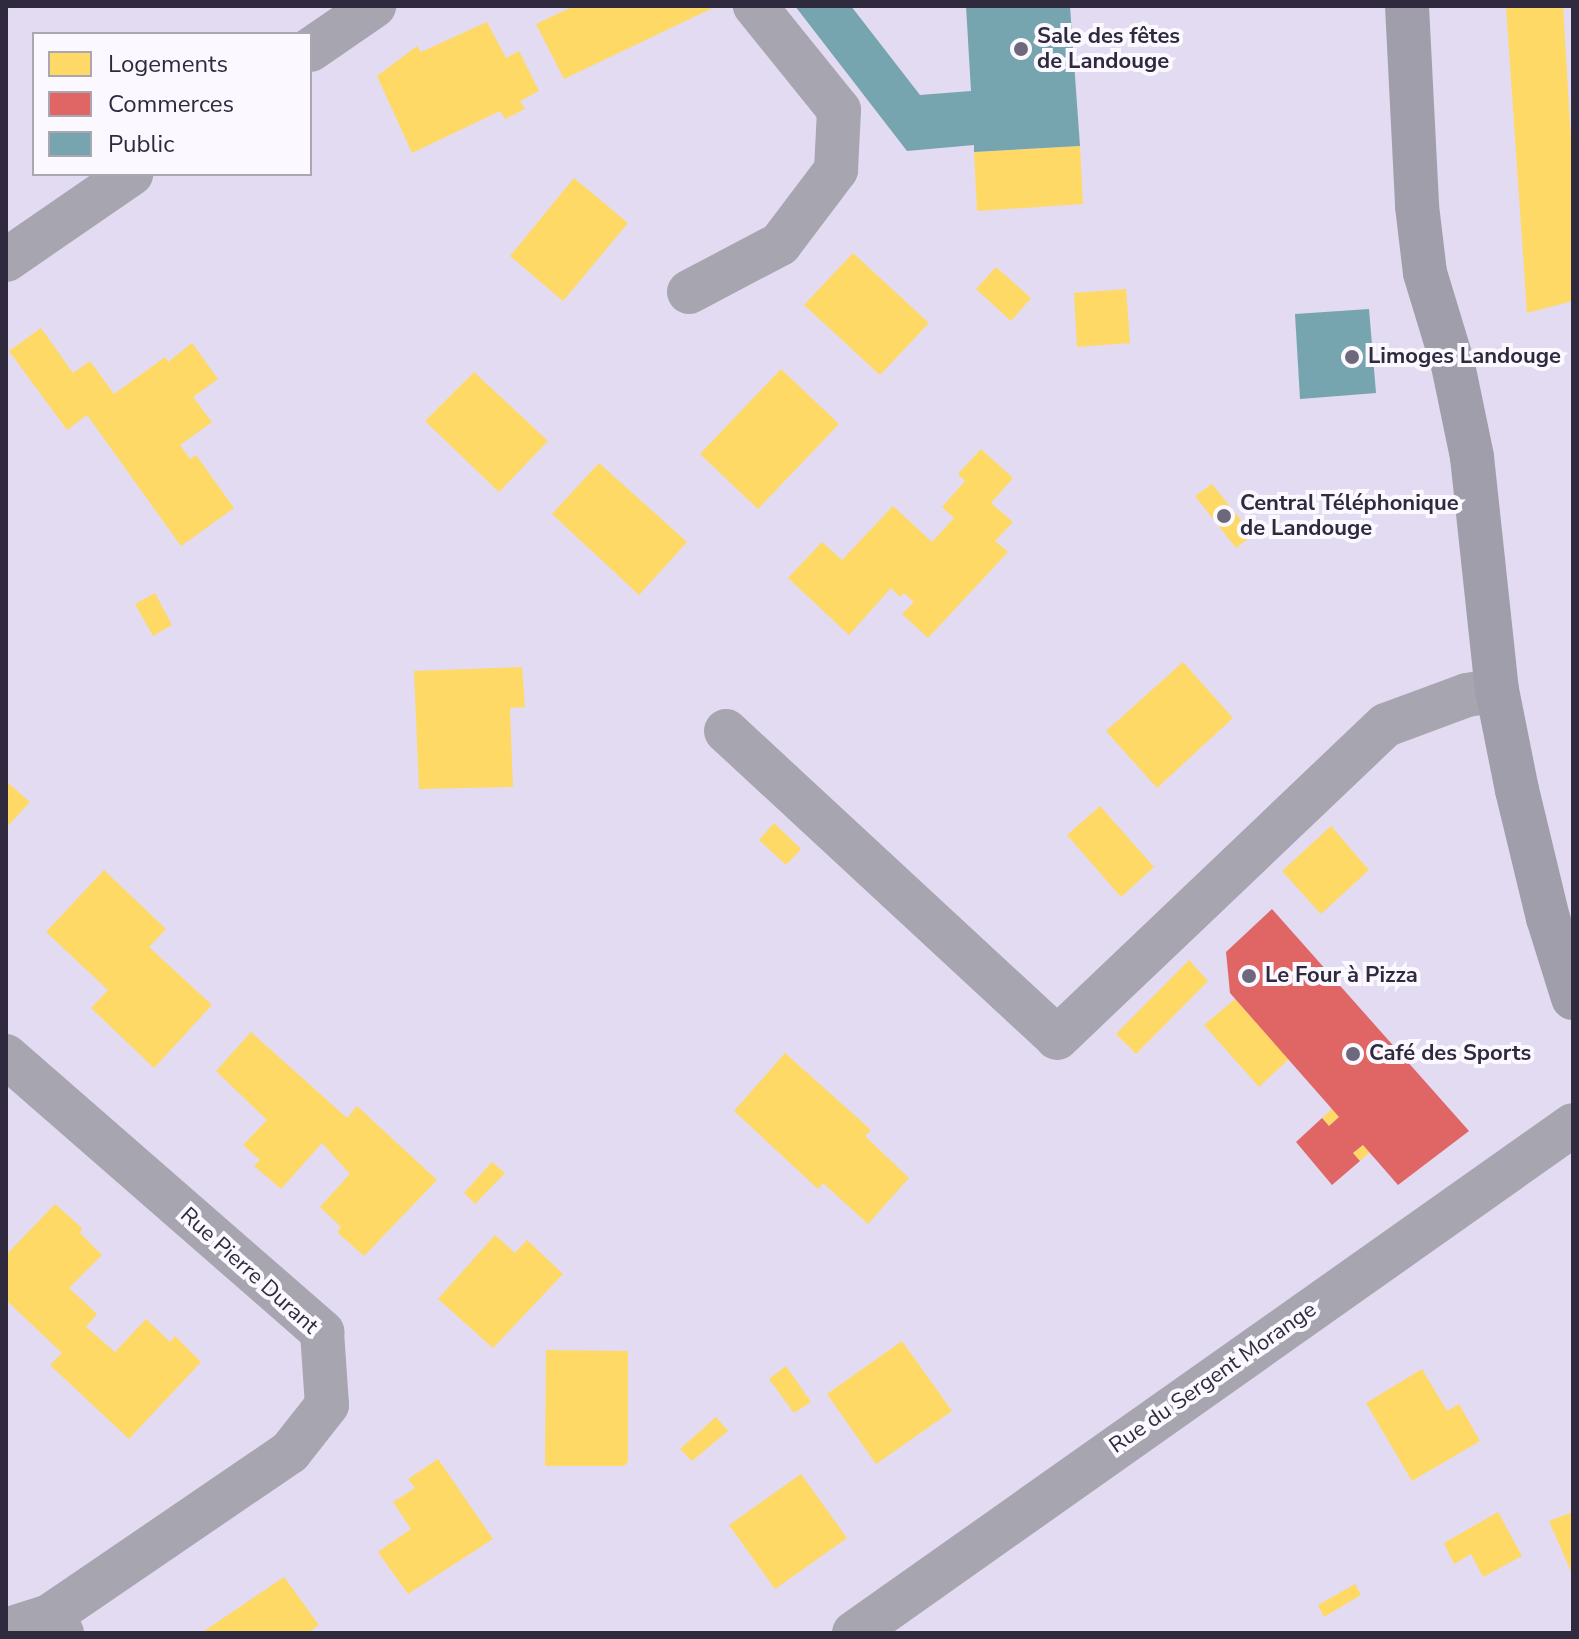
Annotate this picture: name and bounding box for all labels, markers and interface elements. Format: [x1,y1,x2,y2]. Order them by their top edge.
place label: Sale des fêtes de Landouge [1037,23,1180,74]
legend [32,32,312,176]
marker: Sale des fêtes de Landouge [1012,40,1030,58]
text: Logements [108,48,228,80]
text: Commerces [108,88,234,120]
text: Public [108,128,174,160]
place label: Limoges Landouge [1368,344,1561,370]
marker: Limoges Landouge [1343,348,1361,366]
place label: Central Téléphonique de Landouge [1240,490,1459,542]
marker: Central Téléphonique de Landouge [1215,507,1233,525]
place label: Le Four à Pizza [1265,963,1418,989]
marker: Le Four à Pizza [1240,967,1258,985]
place label: Café des Sports [1369,1041,1531,1067]
marker: Café des Sports [1344,1045,1362,1063]
street label: Rue Pierre Durant [175,1202,323,1340]
street label: Rue du Sergent Morange [1105,1297,1321,1459]

